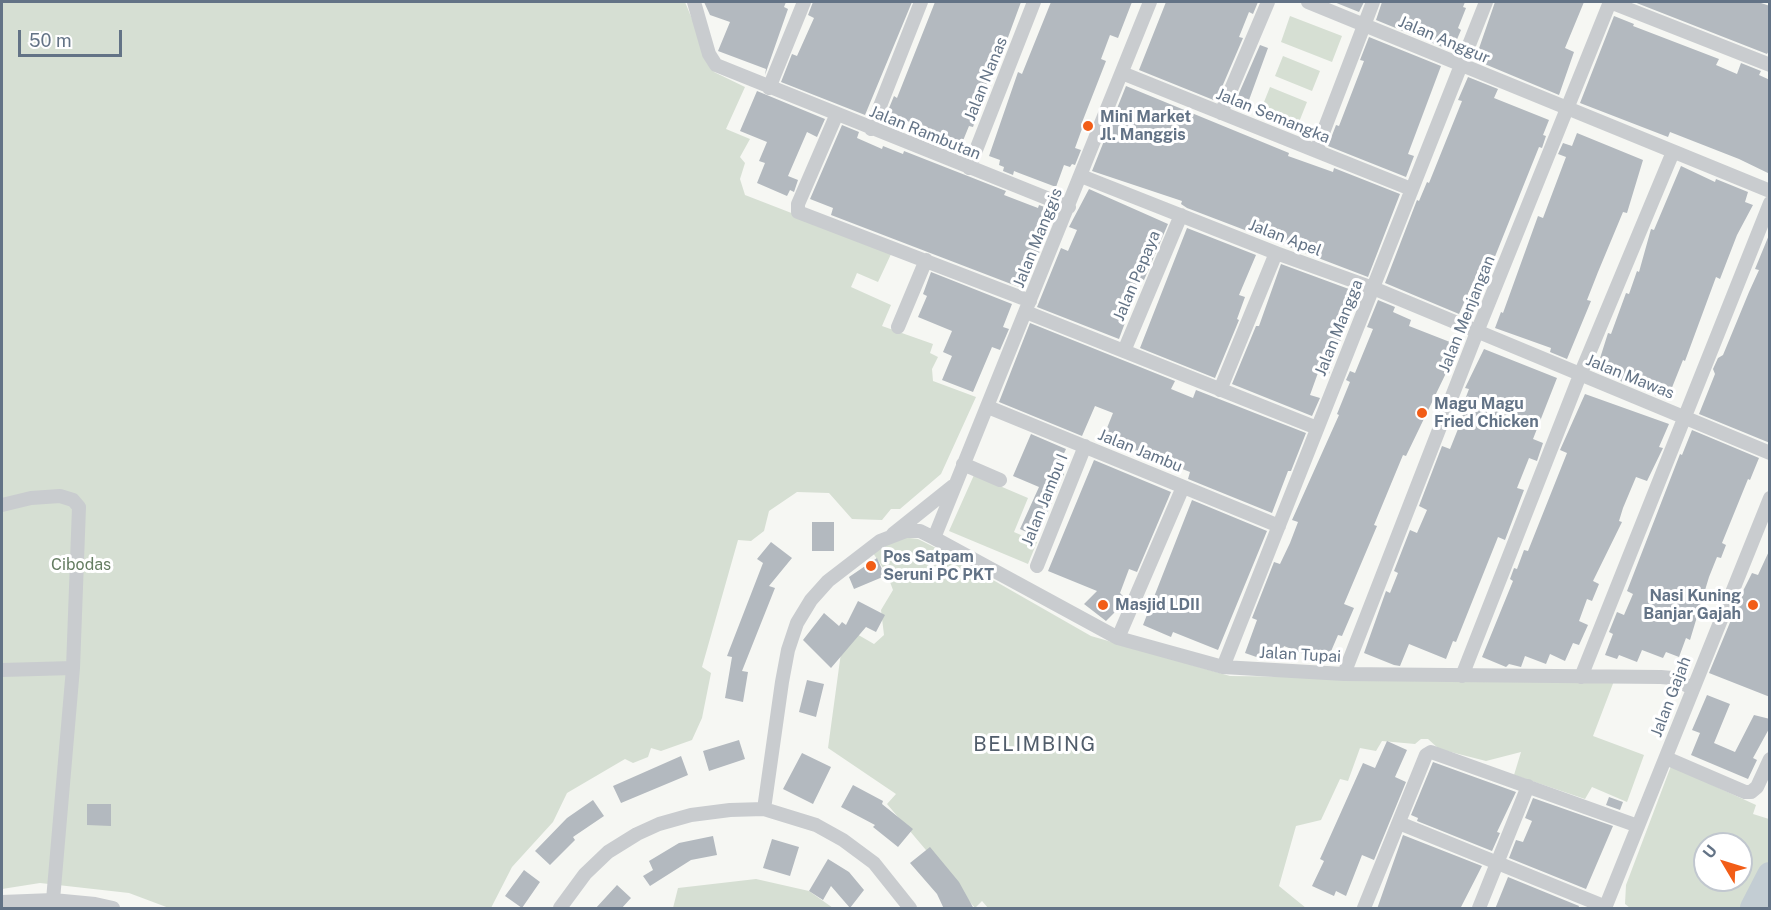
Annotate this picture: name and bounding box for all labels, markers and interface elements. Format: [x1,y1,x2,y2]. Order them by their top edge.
street label: Jalan Anggur [1395,12,1493,68]
scale bar [21,18,124,56]
text: 50 m [29,30,72,51]
street label: Jalan Nanas [960,34,1012,124]
street label: Jalan Semangka [1213,84,1333,148]
street label: Jalan Rambutan [867,102,983,164]
place label: Mini Market Jl. Manggis [1100,107,1191,145]
marker: Mini Market Jl. Manggis [1081,119,1095,133]
street label: Jalan Manggis [1009,185,1067,291]
street label: Jalan Apel [1246,215,1324,261]
street label: Jalan Pepaya [1109,228,1165,324]
street label: Jalan Menjangan [1435,253,1499,375]
street label: Jalan Mangga [1311,277,1367,379]
street label: Jalan Mawas [1583,351,1677,403]
place label: Magu Magu Fried Chicken [1434,394,1539,432]
marker: Magu Magu Fried Chicken [1415,406,1429,420]
street label: Jalan Jambu [1095,425,1185,477]
street label: Jalan Jambu I [1018,451,1072,549]
place label: Pos Satpam Seruni PC PKT [883,547,994,585]
park label: Cibodas [51,555,111,575]
marker: Pos Satpam Seruni PC PKT [864,559,878,573]
place label: Nasi Kuning Banjar Gajah [1643,586,1741,624]
place label: Masjid LDII [1115,595,1200,615]
marker: Masjid LDII [1096,598,1110,612]
marker: Nasi Kuning Banjar Gajah [1746,598,1760,612]
street label: Jalan Tupai [1259,643,1341,667]
street label: Jalan Gajah [1647,654,1695,740]
district label: BELIMBING [973,733,1097,757]
north arrow [1693,832,1753,892]
text: U [1699,841,1721,862]

